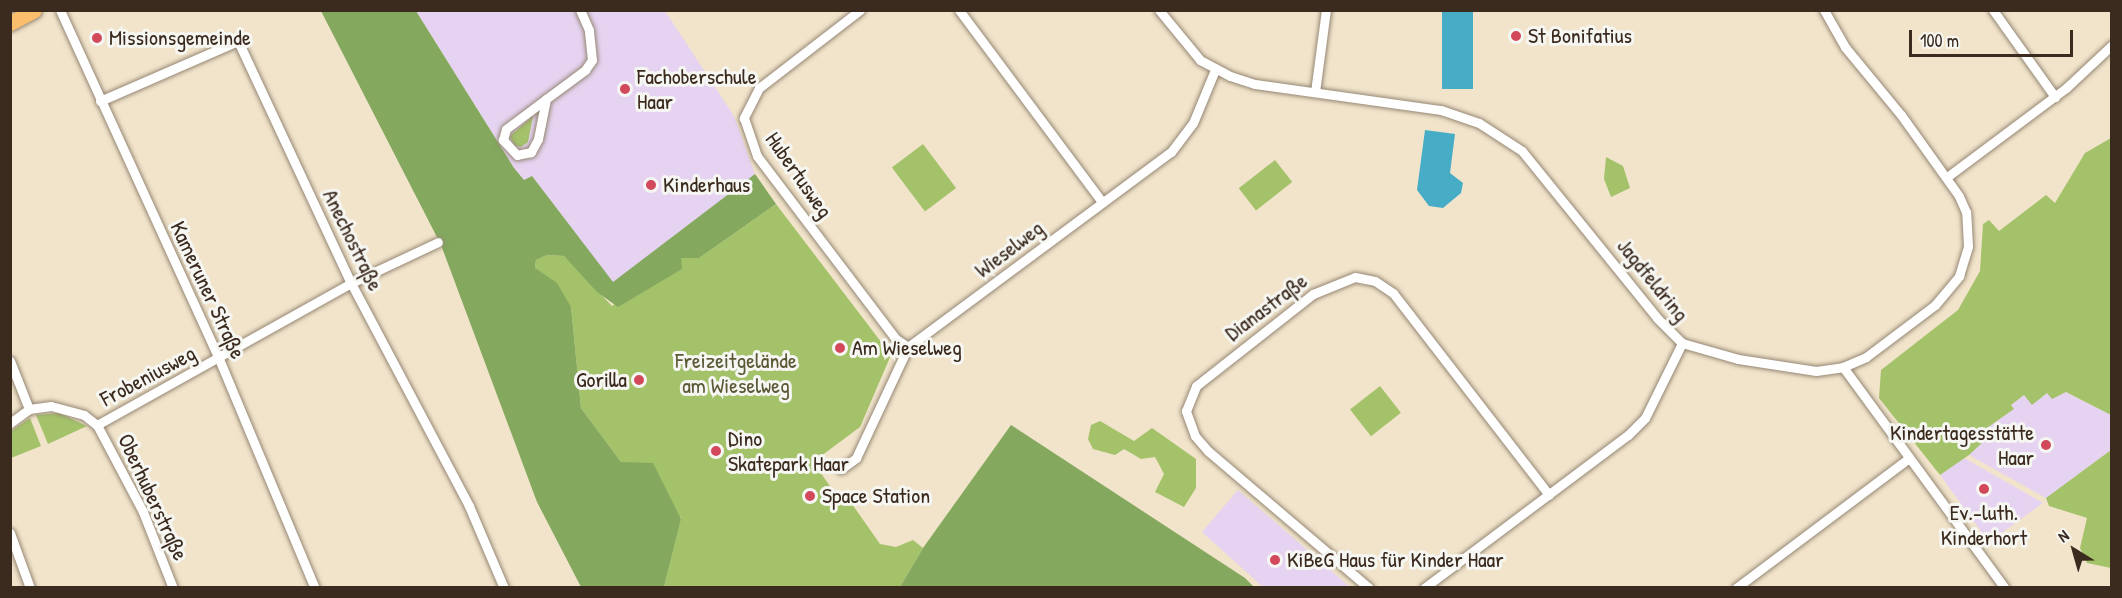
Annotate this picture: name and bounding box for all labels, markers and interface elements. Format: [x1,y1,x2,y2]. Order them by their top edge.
scale bar [1912,18,2076,56]
place label: St Bonifatius [1528,23,1632,49]
place label: Missionsgemeinde [109,25,251,51]
text: 100 m [1920,28,1959,53]
marker: St Bonifatius [1509,29,1523,43]
marker: Missionsgemeinde [90,31,104,45]
place label: Fachoberschule Haar [637,63,756,114]
marker: Fachoberschule Haar [618,82,632,96]
street label: Hubertusweg [760,127,838,223]
place label: Kinderhaus [663,172,750,198]
marker: Kinderhaus [644,178,658,192]
street label: Anechostraße [317,185,389,295]
street label: Wieselweg [969,215,1049,283]
street label: Kameruner Straße [165,217,251,363]
street label: Jagdfeldring [1611,233,1695,327]
street label: Dianastraße [1220,268,1312,346]
place label: Am Wieselweg [852,335,962,361]
street label: Frobeniusweg [96,340,200,412]
marker: Am Wieselweg [833,341,847,355]
park label: Freizeitgelände am Wieselweg [675,347,797,398]
place label: Gorilla [576,367,627,393]
marker: Gorilla [632,373,646,387]
place label: Kindertagesstätte Haar [1890,419,2034,470]
place label: Dino Skatepark Haar [728,425,849,476]
street label: Oberhuberstraße [112,430,194,564]
marker: Kindertagesstätte Haar [2039,438,2053,452]
marker: Dino Skatepark Haar [709,444,723,458]
marker: Ev.-luth. Kinderhort [1977,482,1991,496]
place label: Space Station [822,483,930,509]
marker: Space Station [803,489,817,503]
place label: Ev.-luth. Kinderhort [1941,499,2027,550]
north arrow [2044,520,2104,580]
text: N [2053,524,2073,547]
place label: KiBeG Haus für Kinder Haar [1287,547,1504,573]
marker: KiBeG Haus für Kinder Haar [1268,553,1282,567]

